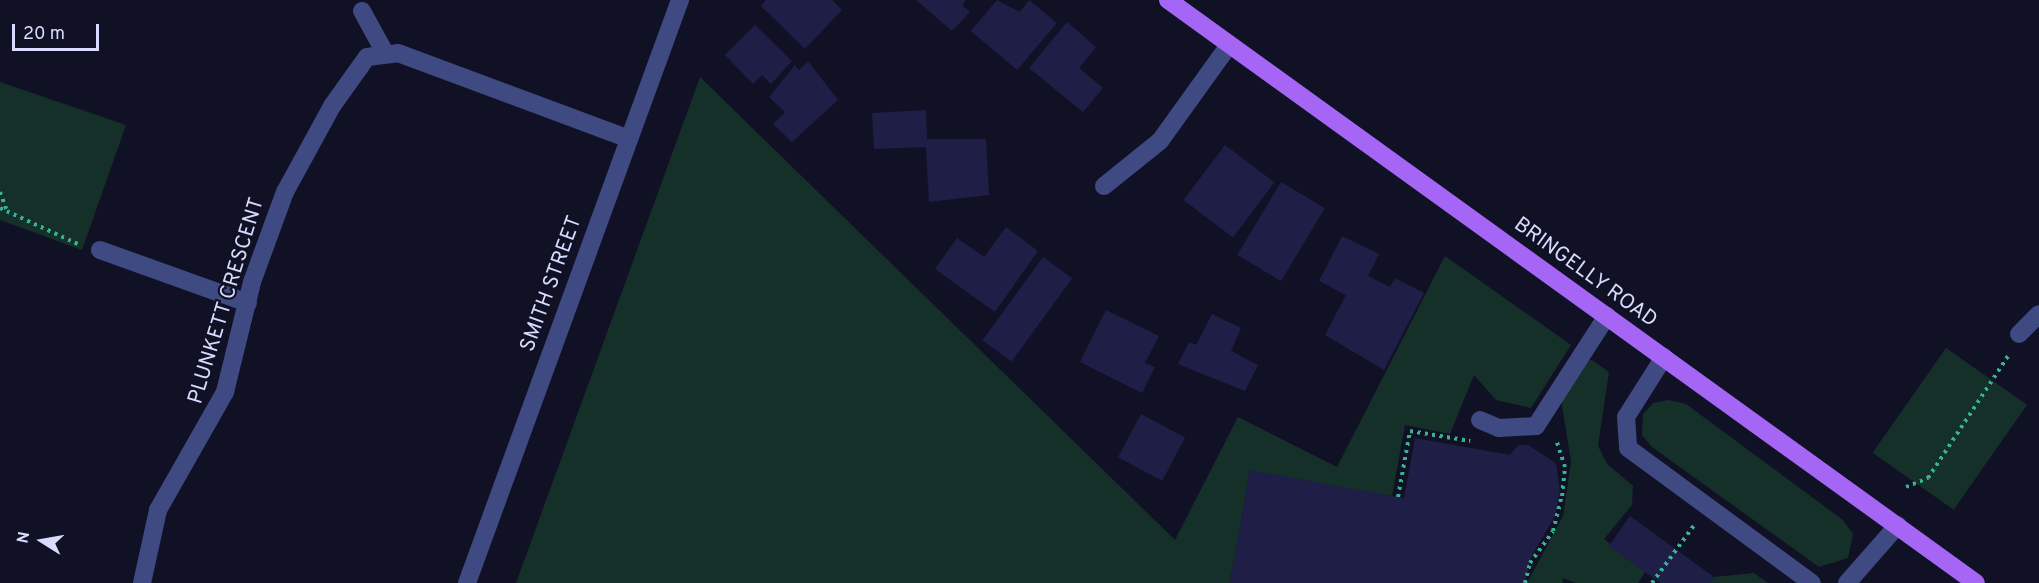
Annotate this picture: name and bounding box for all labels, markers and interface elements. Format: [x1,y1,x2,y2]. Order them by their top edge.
scale bar [15,12,102,50]
text: 20 m [23,23,65,46]
street label: PLUNKETT CRESCENT [183,194,271,408]
street label: BRINGELLY ROAD [1508,212,1662,334]
street label: SMITH STREET [516,213,588,355]
north arrow [12,511,72,571]
text: N [13,530,35,545]

